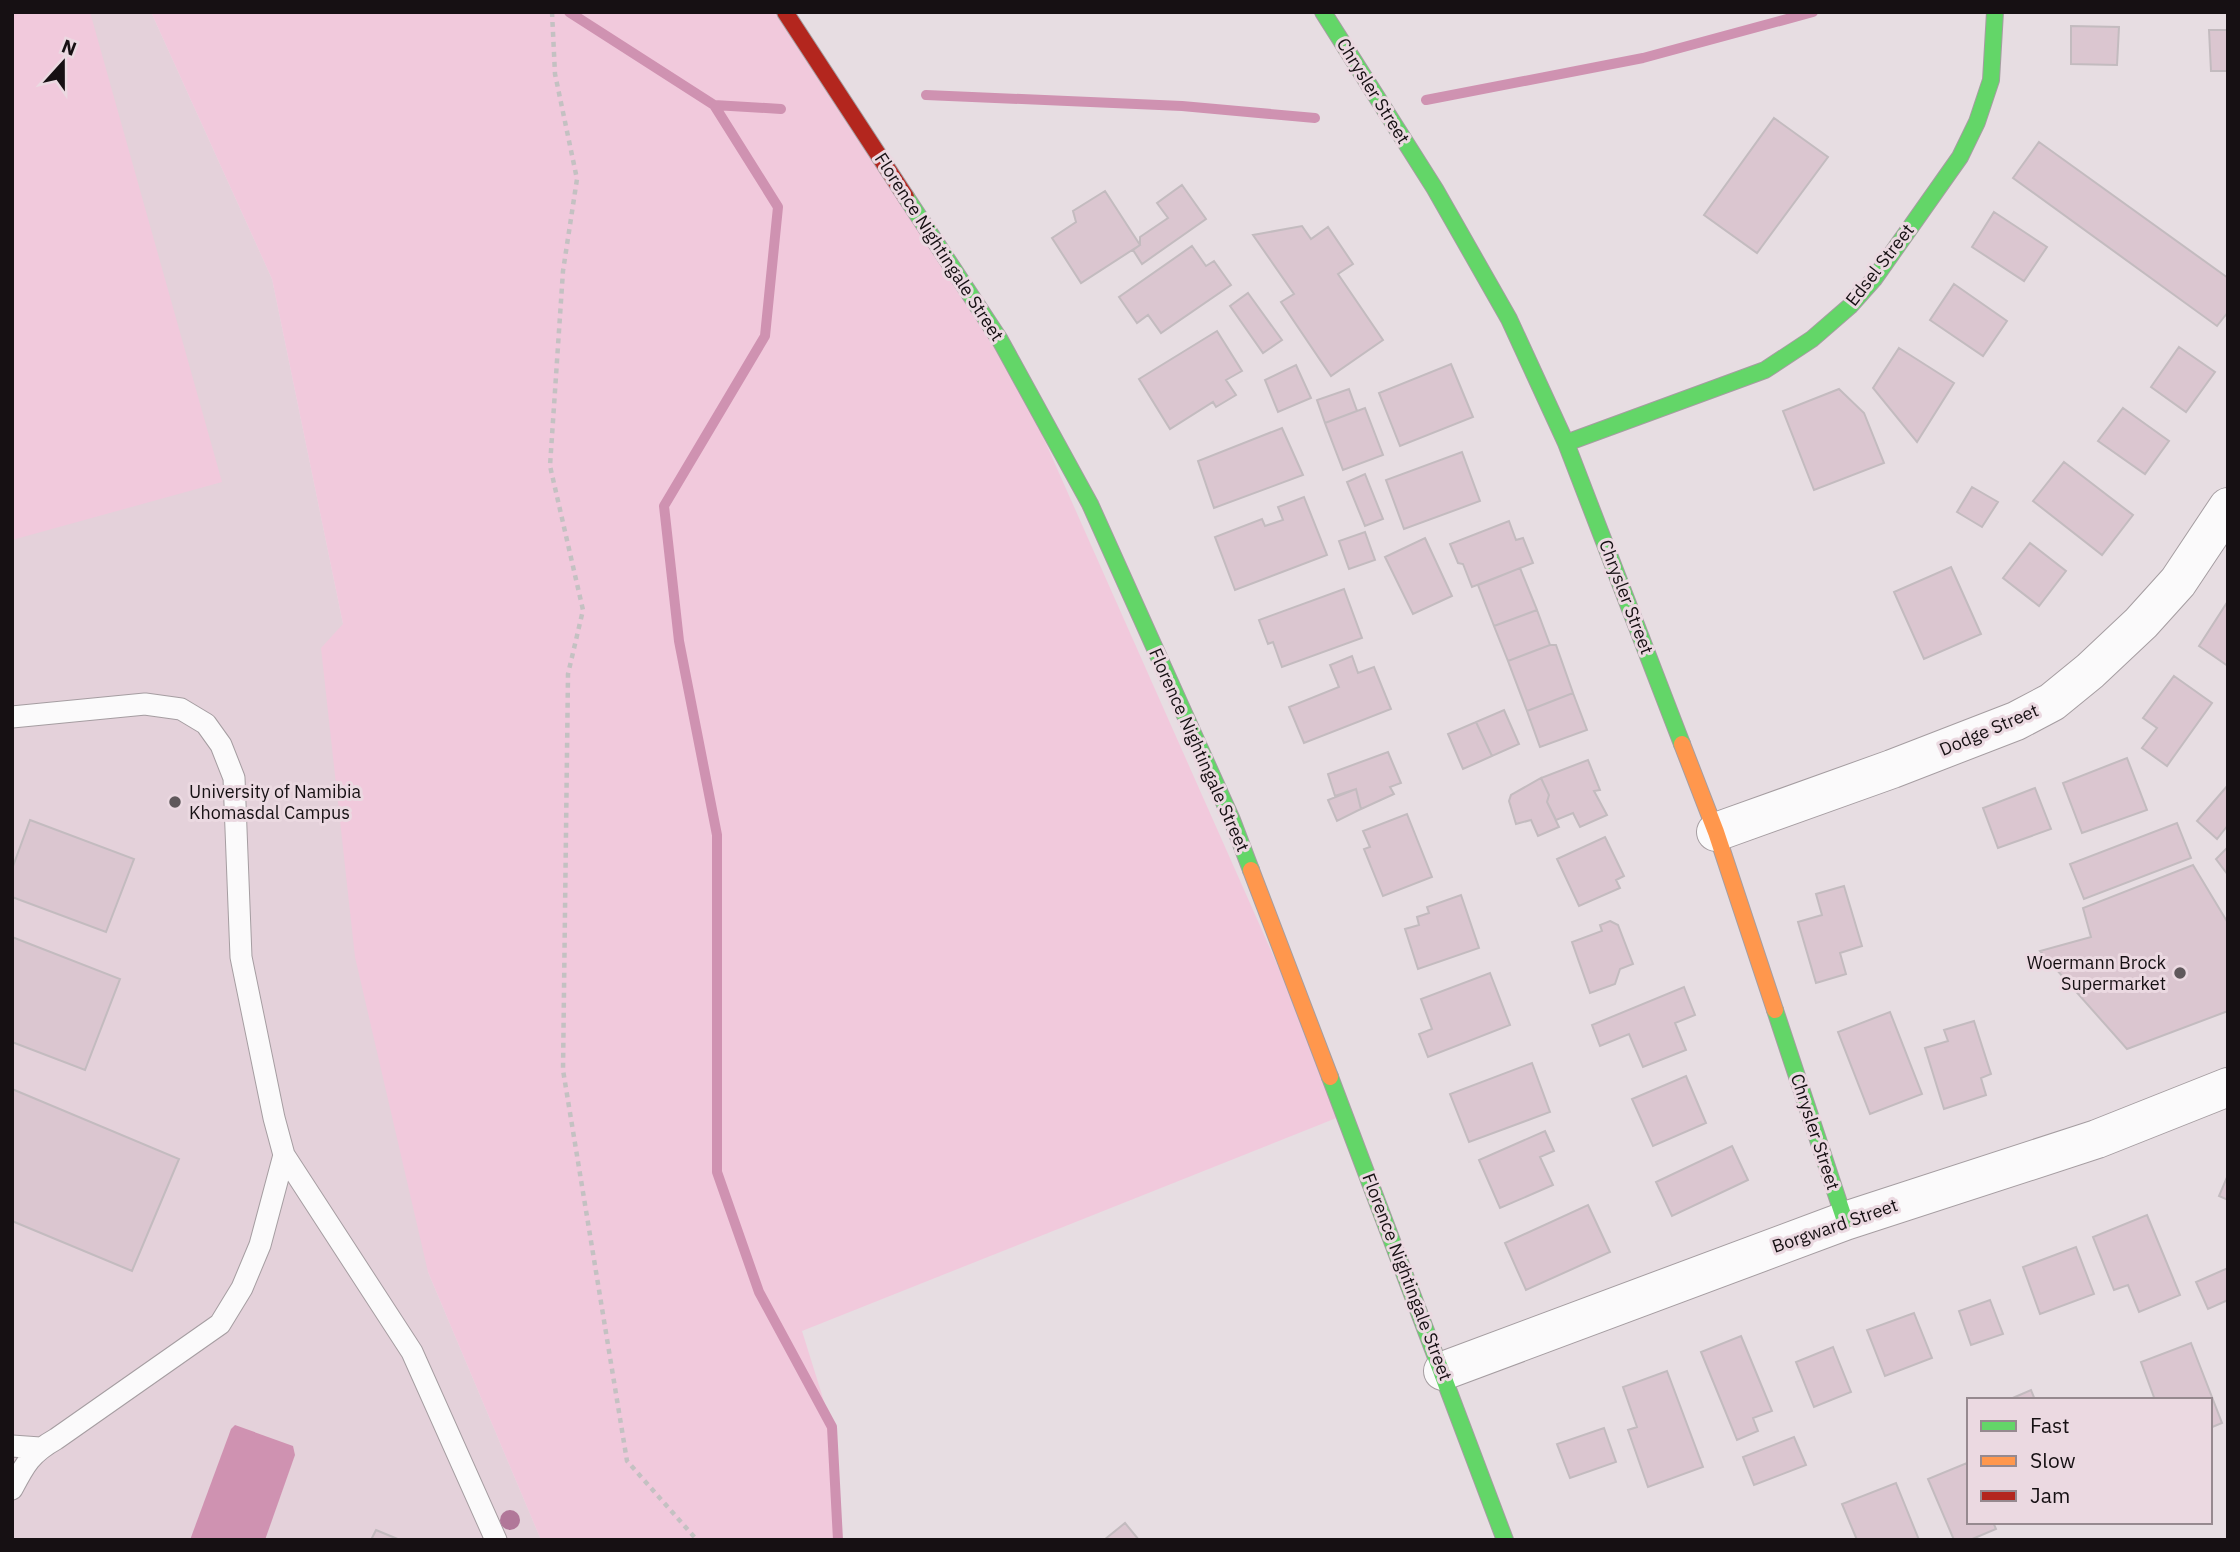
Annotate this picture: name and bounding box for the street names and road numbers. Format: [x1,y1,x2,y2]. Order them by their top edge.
street label: Chrysler Street [1332,33,1415,148]
street label: Florence Nightingale Street [870,148,1009,345]
street label: Edsel Street [1840,219,1919,310]
street label: Chrysler Street [1594,536,1659,657]
street label: Florence Nightingale Street [1144,645,1255,855]
street label: Dodge Street [1936,698,2042,761]
street label: Chrysler Street [1786,1071,1845,1193]
street label: Florence Nightingale Street [1357,1170,1458,1384]
street label: Borgward Street [1769,1193,1901,1258]

